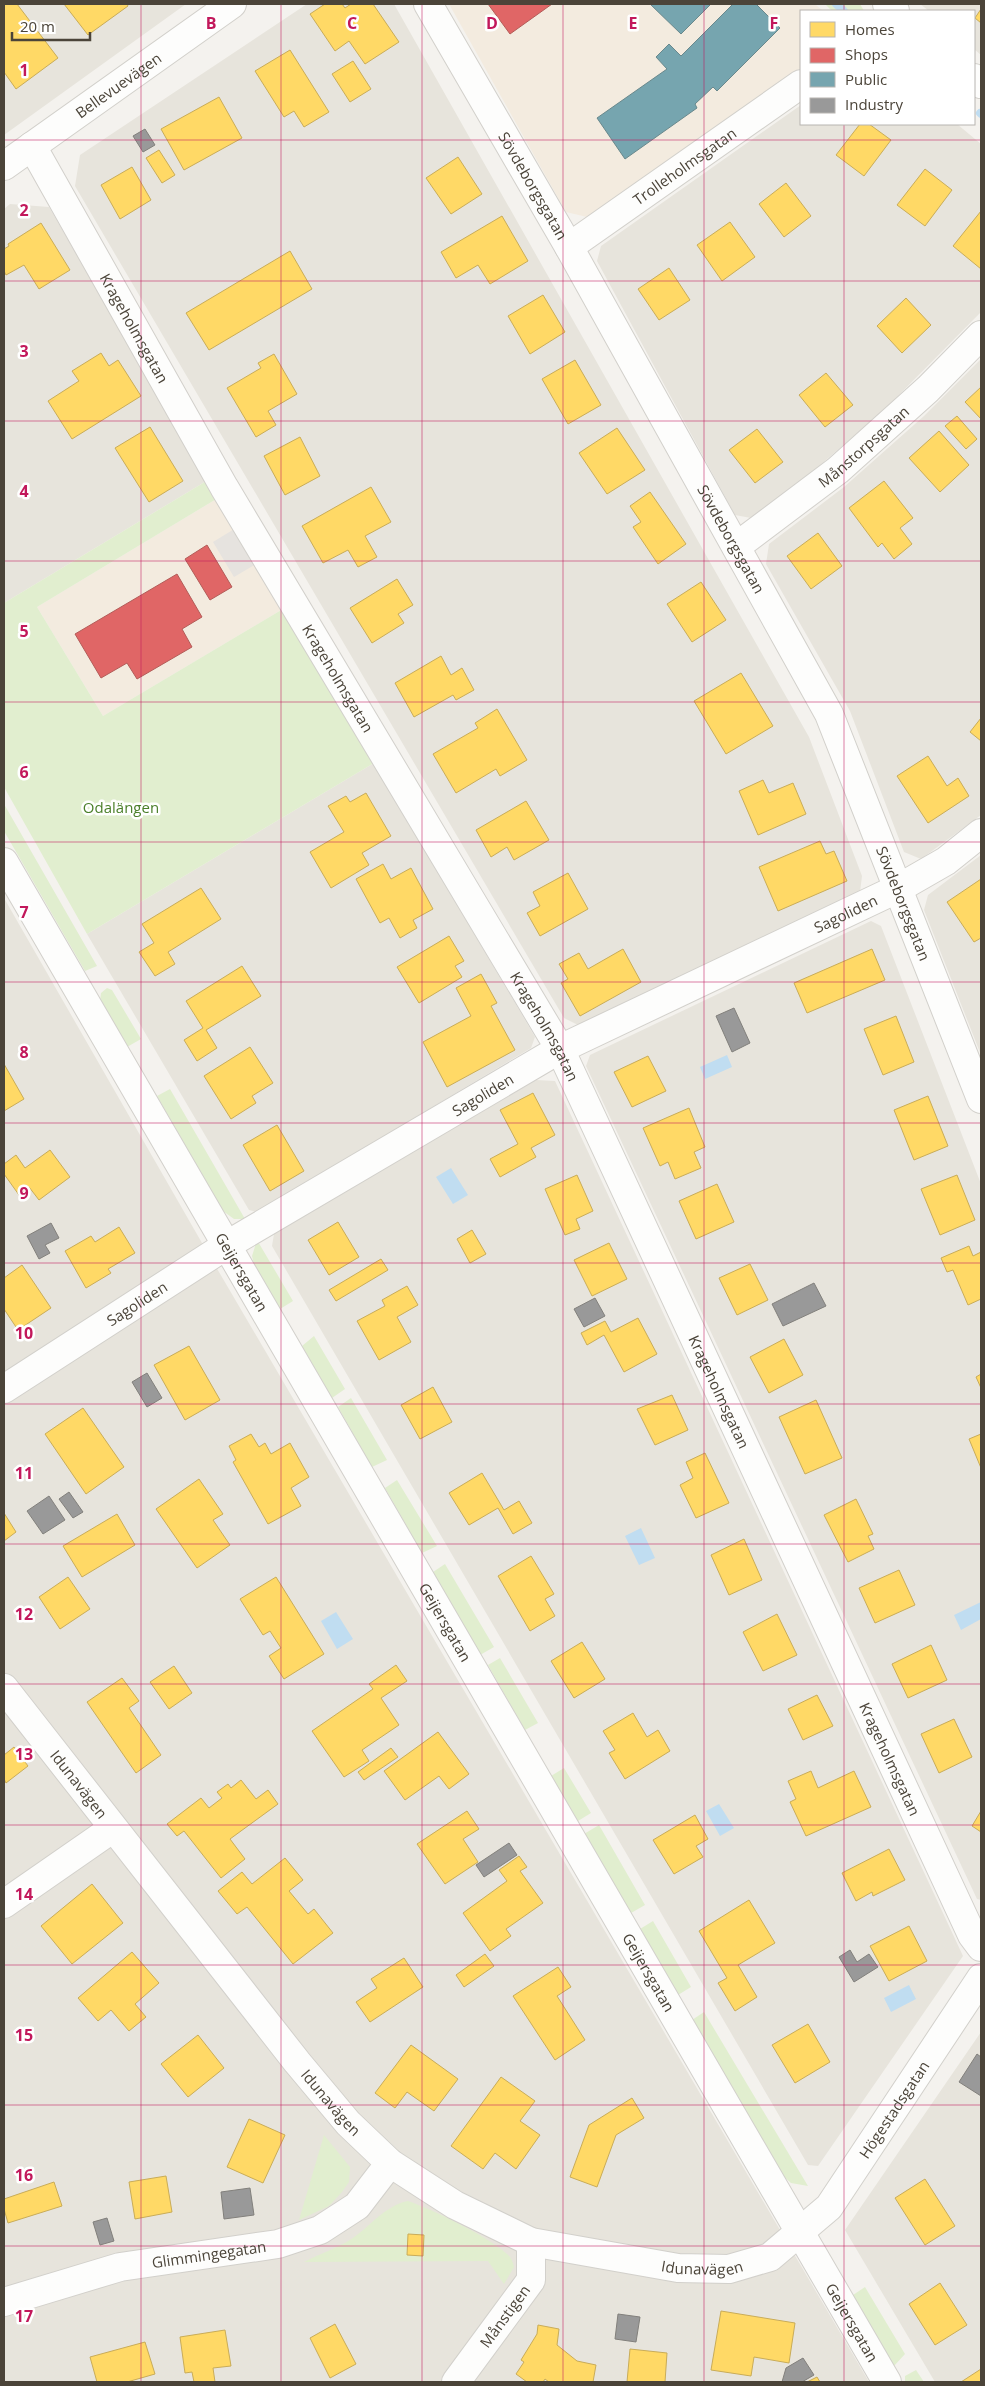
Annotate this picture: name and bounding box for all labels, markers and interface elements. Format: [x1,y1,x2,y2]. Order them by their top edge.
scale bar [12,10,90,42]
legend [800,10,975,125]
text: B [206,12,216,34]
text: C [347,12,357,34]
text: D [486,12,498,34]
text: E [629,12,638,34]
text: F [770,12,778,34]
text: 20 m [20,16,55,36]
text: Homes [845,19,895,39]
text: Shops [845,44,888,64]
street label: Bellevuevägen [71,48,165,122]
text: 1 [19,59,29,81]
text: Public [845,69,887,89]
text: Industry [845,94,903,114]
street label: Trolleholmsgatan [629,123,740,209]
street label: Sövdeborgsgatan [494,128,573,243]
text: 2 [19,199,29,221]
street label: Krageholmsgatan [96,270,173,387]
text: 3 [19,340,29,362]
street label: Månstorpsgatan [814,401,913,492]
text: 4 [19,480,29,502]
street label: Sövdeborgsgatan [693,481,770,597]
text: 5 [19,620,29,642]
street label: Krageholmsgatan [298,620,378,736]
text: 6 [19,761,29,783]
park label: Odalängen [83,797,159,817]
street label: Sövdeborgsgatan [872,843,935,963]
street label: Sagoliden [810,890,881,937]
text: 7 [19,901,29,923]
street label: Krageholmsgatan [506,968,584,1084]
text: 8 [19,1041,29,1063]
street label: Sagoliden [448,1069,517,1120]
text: 9 [19,1182,29,1204]
street label: Geijersgatan [211,1229,273,1315]
street label: Sagoliden [103,1276,171,1330]
text: 10 [15,1322,33,1344]
street label: Krageholmsgatan [684,1332,754,1452]
text: 11 [15,1462,33,1484]
street label: Geijersgatan [415,1579,476,1665]
text: 12 [15,1603,33,1625]
street label: Krageholmsgatan [855,1699,925,1819]
text: 13 [15,1743,33,1765]
street label: Idunavägen [46,1746,112,1822]
text: 14 [15,1883,33,1905]
street label: Geijersgatan [618,1929,680,2015]
text: 15 [15,2024,33,2046]
street label: Högestadsgatan [854,2057,933,2162]
street label: Idunavägen [297,2065,365,2140]
text: 16 [15,2164,33,2186]
street label: Glimmingegatan [150,2236,267,2272]
street label: Idunavägen [660,2255,745,2280]
street label: Geijersgatan [822,2279,883,2366]
street label: Månstigen [475,2281,534,2351]
text: 17 [15,2305,33,2327]

